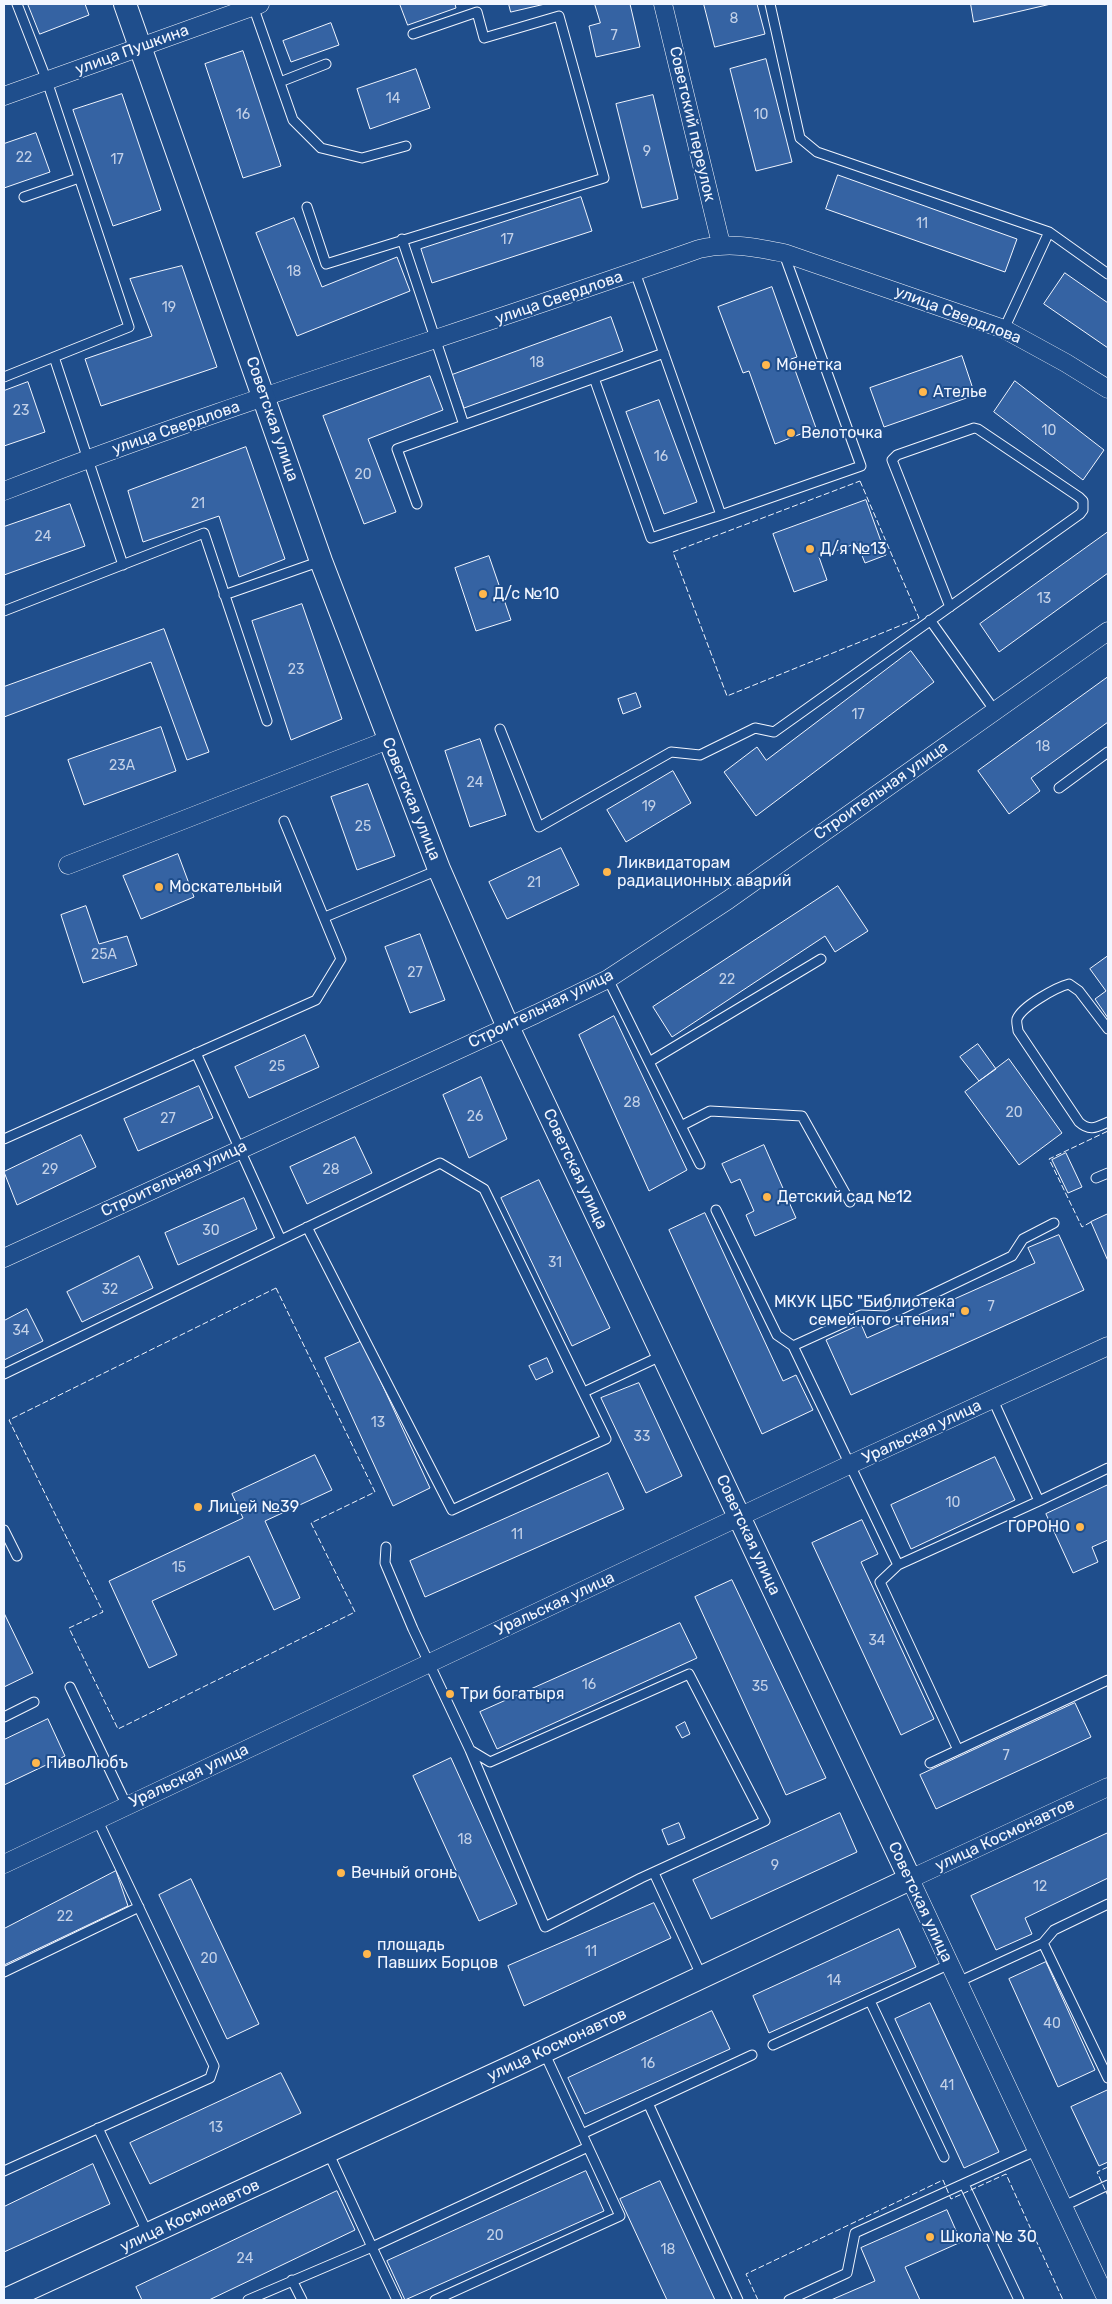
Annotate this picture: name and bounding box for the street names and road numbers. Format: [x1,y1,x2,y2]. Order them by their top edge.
street label: улица Пушкина [73,21,191,79]
street label: Советский переулок [665,45,719,203]
street label: улица Свердлова [493,267,625,329]
street label: улица Свердлова [892,282,1024,348]
street label: Советская улица [242,354,302,484]
street label: улица Свердлова [110,397,242,459]
street label: Советская улица [378,735,444,863]
street label: Строительная улица [810,738,952,844]
street label: Строительная улица [465,966,617,1052]
street label: Советская улица [539,1106,611,1232]
street label: Строительная улица [98,1137,250,1221]
street label: Уральская улица [859,1396,985,1468]
street label: Советская улица [712,1472,784,1598]
street label: Уральская улица [492,1568,618,1640]
street label: Уральская улица [126,1740,252,1812]
street label: улица Космонавтов [932,1794,1078,1876]
street label: Советская улица [884,1839,956,1965]
street label: улица Космонавтов [484,2004,630,2086]
street label: улица Космонавтов [117,2175,263,2257]

